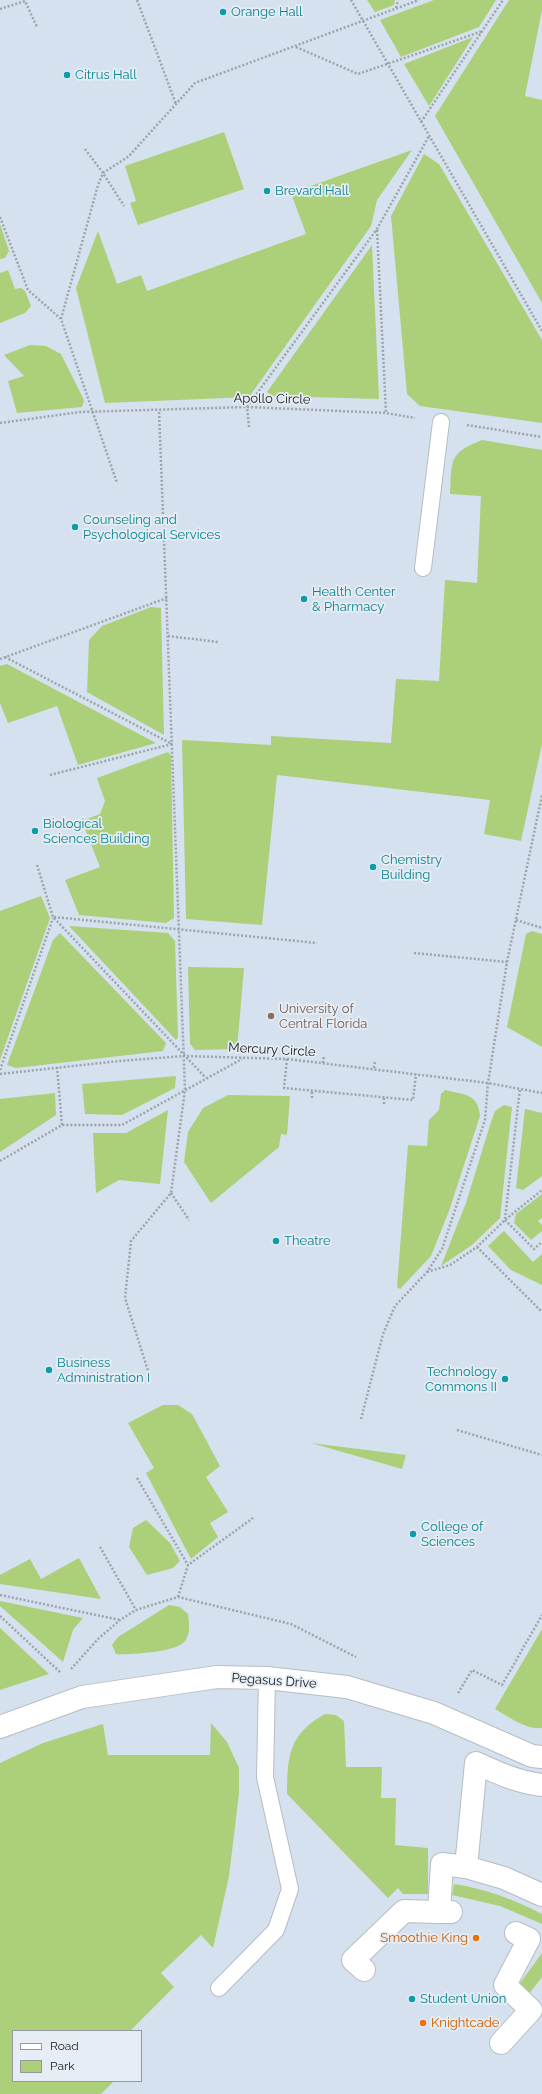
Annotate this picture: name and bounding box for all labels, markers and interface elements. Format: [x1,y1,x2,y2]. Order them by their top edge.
place label: Orange Hall [231,4,303,20]
marker: Orange Hall [218,7,228,17]
place label: Citrus Hall [75,67,137,83]
marker: Citrus Hall [62,70,72,80]
place label: Brevard Hall [275,183,349,199]
marker: Brevard Hall [262,186,272,196]
street label: Apollo Circle [233,391,311,407]
place label: Counseling and Psychological Services [83,512,220,543]
marker: Counseling and Psychological Services [70,522,80,532]
place label: Health Center & Pharmacy [312,584,395,615]
marker: Health Center & Pharmacy [299,594,309,604]
place label: Biological Sciences Building [43,816,150,847]
marker: Biological Sciences Building [30,826,40,836]
place label: Chemistry Building [381,852,442,883]
marker: Chemistry Building [368,862,378,872]
place label: University of Central Florida [279,1001,367,1032]
marker: University of Central Florida [266,1011,276,1021]
street label: Mercury Circle [228,1040,316,1060]
place label: Theatre [284,1233,331,1249]
marker: Theatre [271,1236,281,1246]
place label: Business Administration I [57,1355,150,1386]
place label: Technology Commons II [425,1364,497,1395]
marker: Business Administration I [44,1365,54,1375]
marker: Technology Commons II [500,1374,510,1384]
place label: College of Sciences [421,1519,483,1550]
marker: College of Sciences [408,1529,418,1539]
street label: Pegasus Drive [231,1670,317,1692]
place label: Smoothie King [380,1930,468,1946]
marker: Smoothie King [471,1933,481,1943]
place label: Student Union [420,1991,506,2007]
marker: Student Union [407,1994,417,2004]
place label: Knightcade [431,2015,499,2031]
marker: Knightcade [418,2018,428,2028]
legend [12,2030,142,2082]
text: Road [50,2039,79,2053]
text: Park [50,2059,75,2073]

